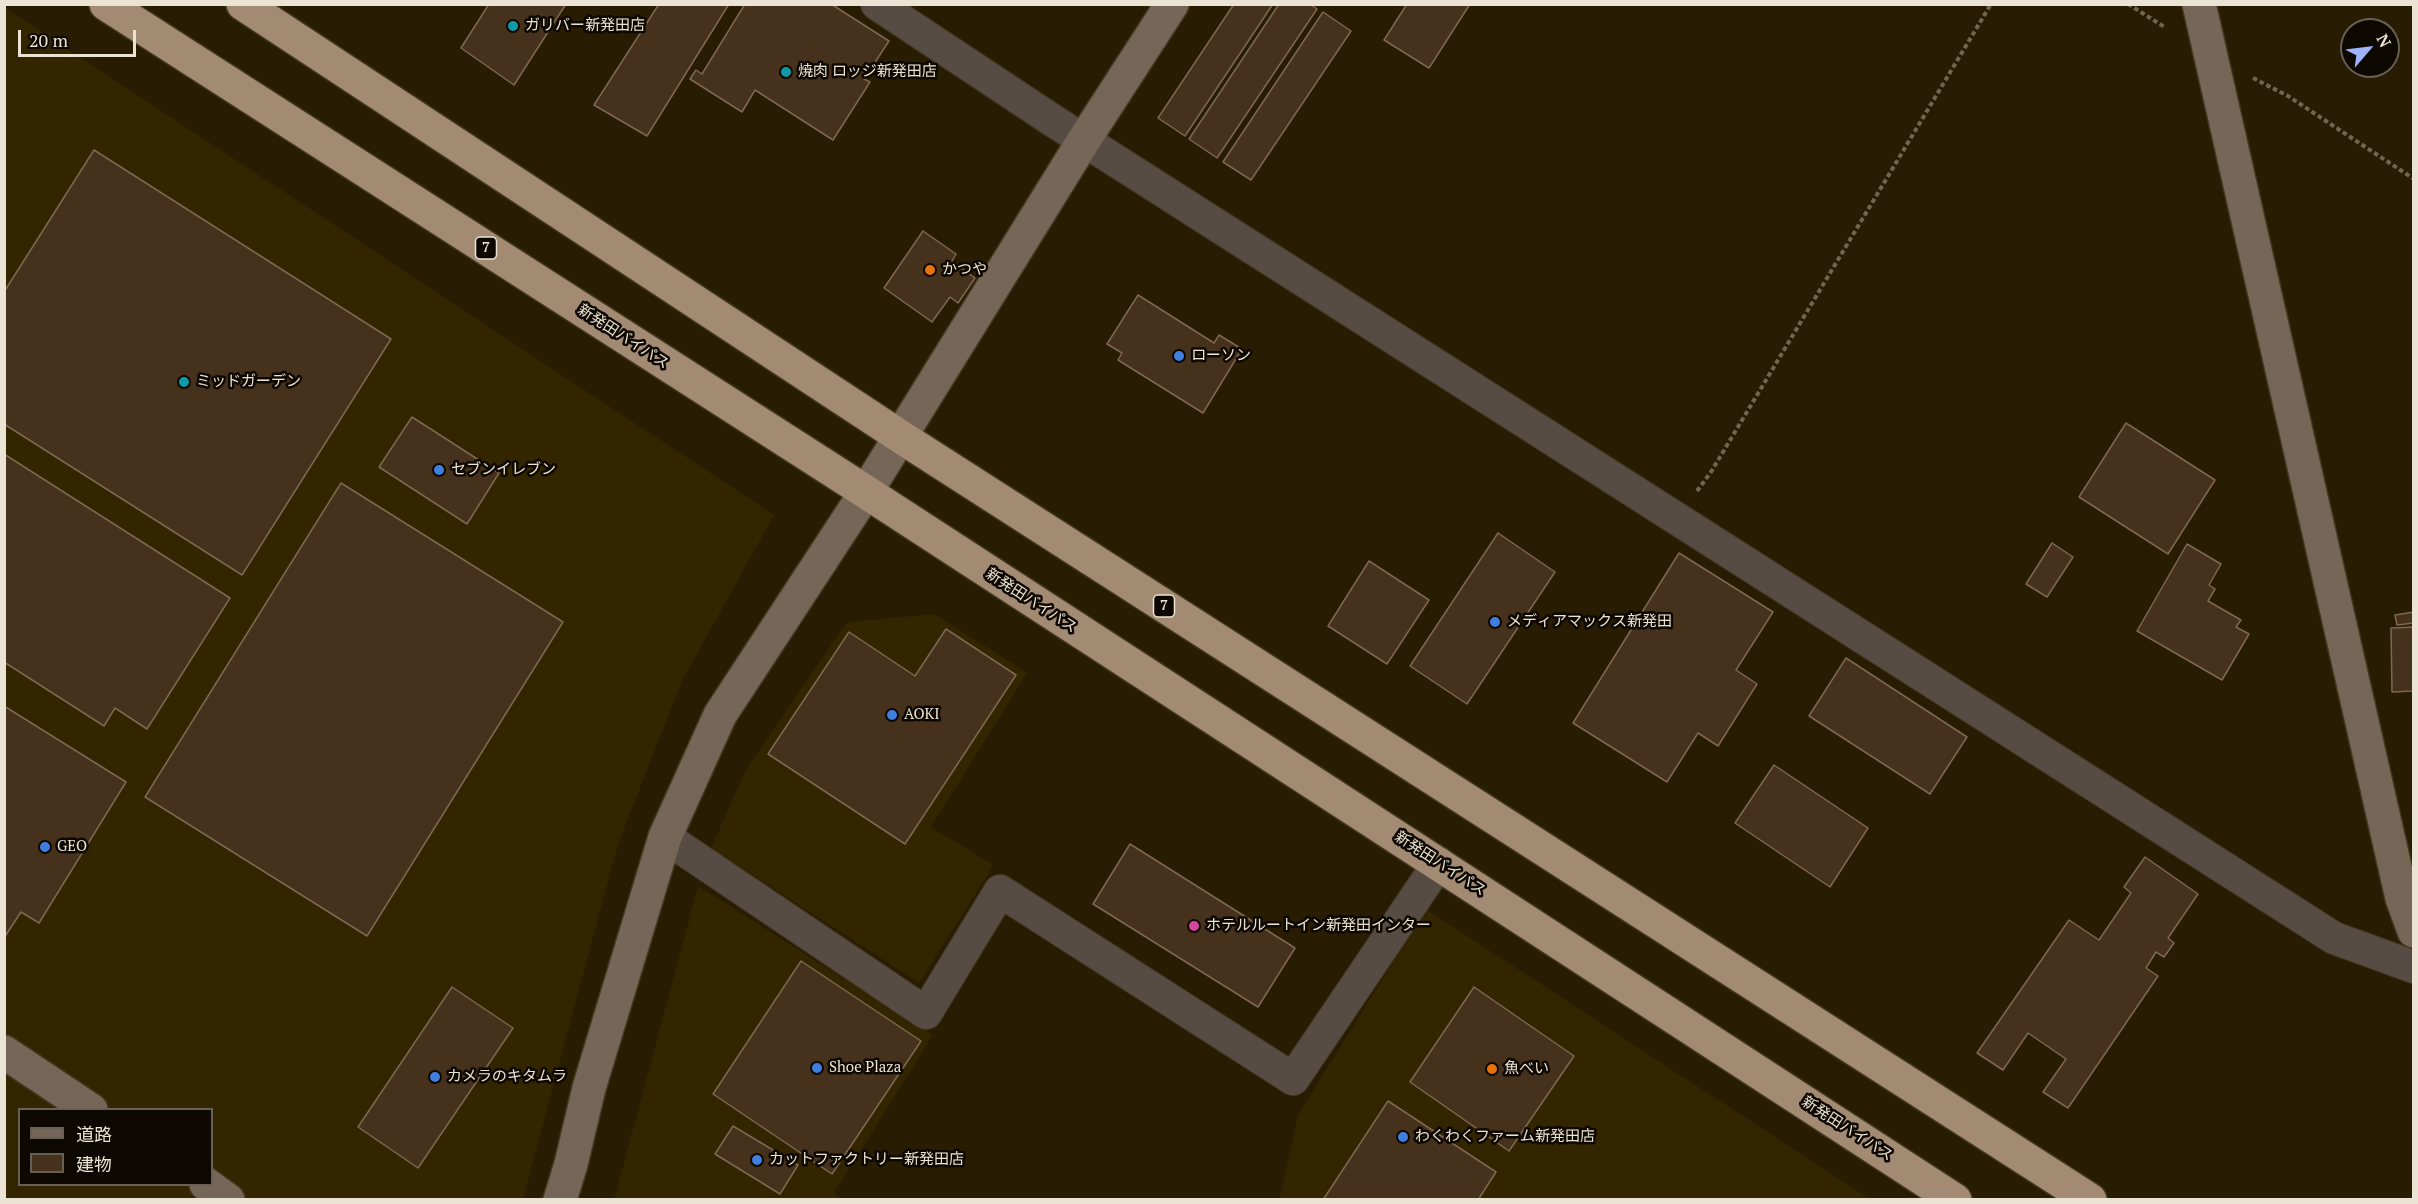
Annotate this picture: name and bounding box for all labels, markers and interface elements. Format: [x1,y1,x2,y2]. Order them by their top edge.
place label: ガリバー新発田店 [525,17,645,35]
scale bar [21,18,140,56]
north arrow [2340,18,2400,78]
marker: ガリバー新発田店 [506,19,520,33]
text: 20 m [29,28,68,52]
text: N [2372,30,2397,51]
place label: 焼肉 ロッジ新発田店 [798,63,937,81]
marker: 焼肉 ロッジ新発田店 [779,65,793,79]
road number: 7 [476,237,496,259]
place label: かつや [942,261,987,279]
marker: かつや [923,263,937,277]
street label: 新発田バイパス [574,301,672,373]
place label: ローソン [1191,347,1251,365]
marker: ローソン [1172,349,1186,363]
place label: ミッドガーデン [196,373,301,391]
marker: ミッドガーデン [177,375,191,389]
place label: セブンイレブン [451,461,556,479]
marker: セブンイレブン [432,463,446,477]
street label: 新発田バイパス [982,565,1080,637]
road number: 7 [1154,595,1174,617]
place label: メディアマックス新発田 [1507,613,1672,631]
marker: メディアマックス新発田 [1488,615,1502,629]
place label: AOKI [904,706,940,724]
marker: AOKI [885,708,899,722]
street label: 新発田バイパス [1391,828,1489,900]
place label: GEO [57,838,87,856]
marker: GEO [38,840,52,854]
place label: ホテルルートイン新発田インター [1206,917,1431,935]
marker: ホテルルートイン新発田インター [1187,919,1201,933]
place label: Shoe Plaza [829,1059,901,1077]
place label: 魚べい [1504,1060,1549,1078]
marker: Shoe Plaza [810,1061,824,1075]
marker: 魚べい [1485,1062,1499,1076]
place label: カメラのキタムラ [447,1068,567,1086]
marker: カメラのキタムラ [428,1070,442,1084]
street label: 新発田バイパス [1798,1093,1896,1165]
legend [18,1108,213,1186]
text: 道路 [76,1122,112,1146]
place label: わくわくファーム新発田店 [1415,1128,1595,1146]
marker: わくわくファーム新発田店 [1396,1130,1410,1144]
place label: カットファクトリー新発田店 [769,1151,964,1169]
text: 建物 [76,1152,112,1176]
marker: カットファクトリー新発田店 [750,1153,764,1167]

